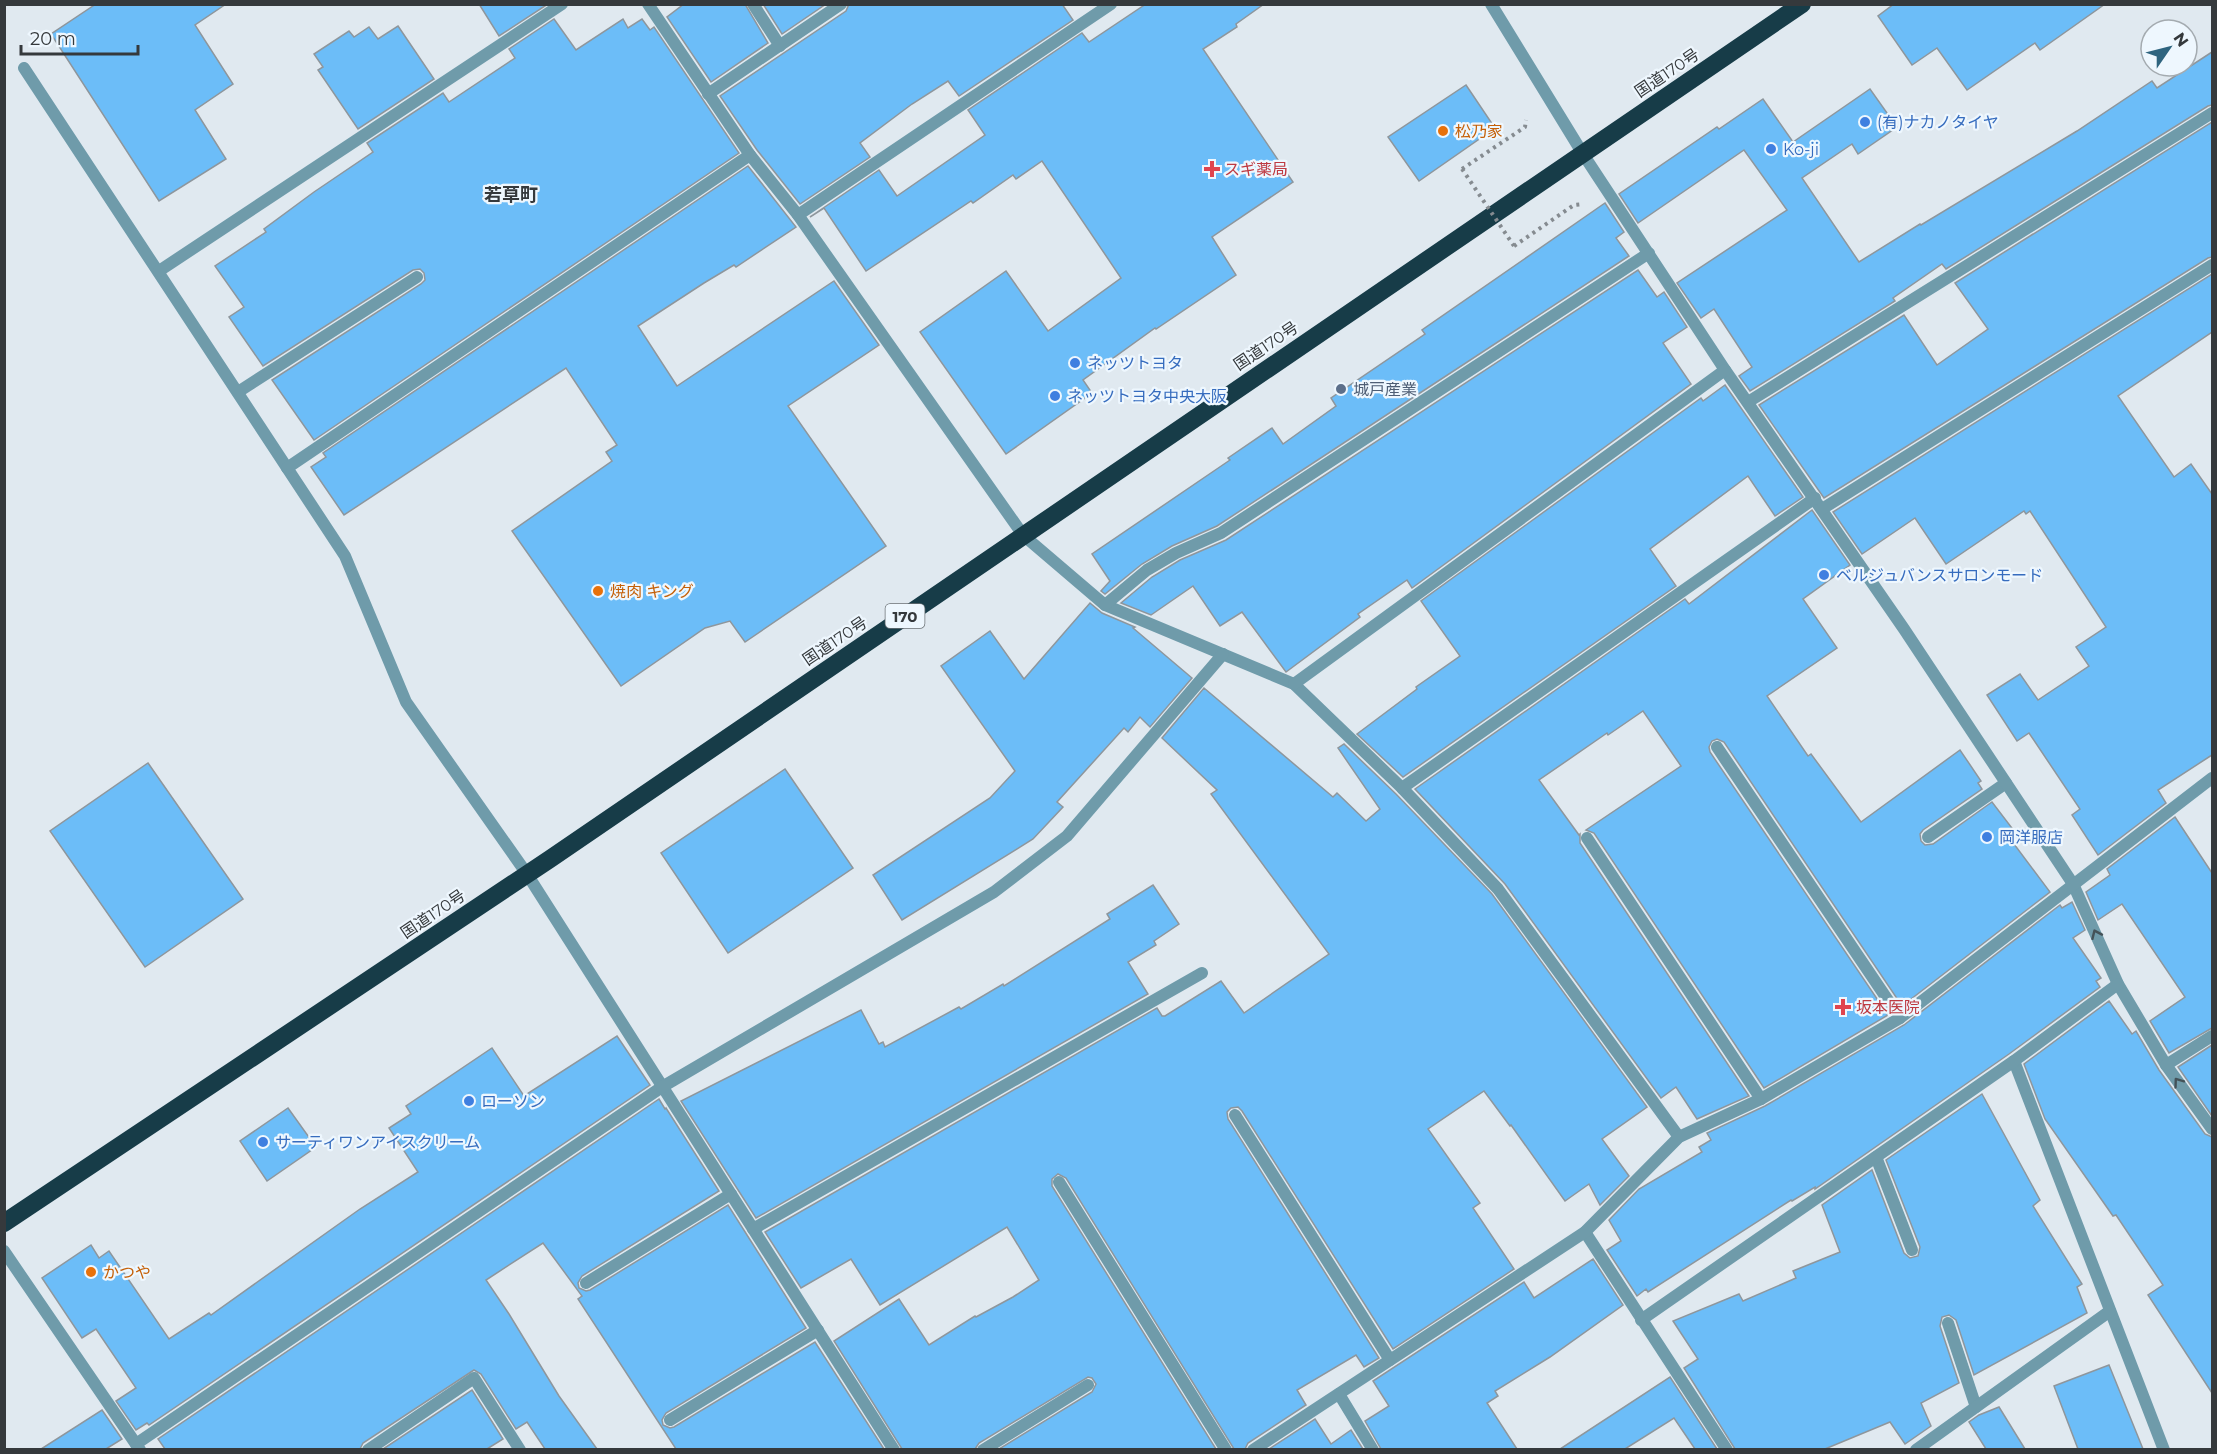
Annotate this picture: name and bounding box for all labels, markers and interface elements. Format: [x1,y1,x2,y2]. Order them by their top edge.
scale bar [21,18,138,56]
north arrow [2139,18,2199,78]
text: 20 m [30,28,76,50]
text: N [2169,29,2192,50]
street label: 国道170号 [1631,45,1703,101]
place label: (有)ナカノタイヤ [1877,113,1999,132]
marker: (有)ナカノタイヤ [1858,115,1872,129]
place label: 松乃家 [1455,122,1503,141]
marker: 松乃家 [1436,124,1450,138]
place label: Ko-ji [1783,140,1819,159]
marker: Ko-ji [1764,142,1778,156]
place label: スギ薬局 [1224,160,1288,179]
marker: スギ薬局 [1205,162,1219,176]
district label: 若草町 [484,184,538,206]
street label: 国道170号 [1230,318,1302,374]
place label: ネッツトヨタ [1087,354,1183,373]
marker: ネッツトヨタ [1068,356,1082,370]
place label: 城戸産業 [1353,380,1417,399]
marker: 城戸産業 [1334,382,1348,396]
place label: ネッツトヨタ中央大阪 [1067,387,1227,406]
marker: ネッツトヨタ中央大阪 [1048,389,1062,403]
place label: ベルジュバンスサロンモード [1836,566,2043,585]
marker: ベルジュバンスサロンモード [1817,568,1831,582]
place label: 焼肉 キング [610,582,694,601]
marker: 焼肉 キング [591,584,605,598]
road number: 170 [886,604,924,628]
street label: 国道170号 [799,613,871,669]
place label: 岡洋服店 [1999,828,2063,847]
marker: 岡洋服店 [1980,830,1994,844]
street label: 国道170号 [397,886,469,942]
one-way arrow [2091,930,2103,941]
marker: 坂本医院 [1834,998,1852,1016]
place label: 坂本医院 [1856,998,1920,1017]
one-way arrow [2175,1077,2186,1088]
place label: ローソン [481,1092,545,1111]
marker: ローソン [462,1094,476,1108]
place label: サーティワンアイスクリーム [275,1133,480,1152]
marker: サーティワンアイスクリーム [256,1135,270,1149]
place label: かつや [103,1263,151,1282]
marker: かつや [84,1265,98,1279]

